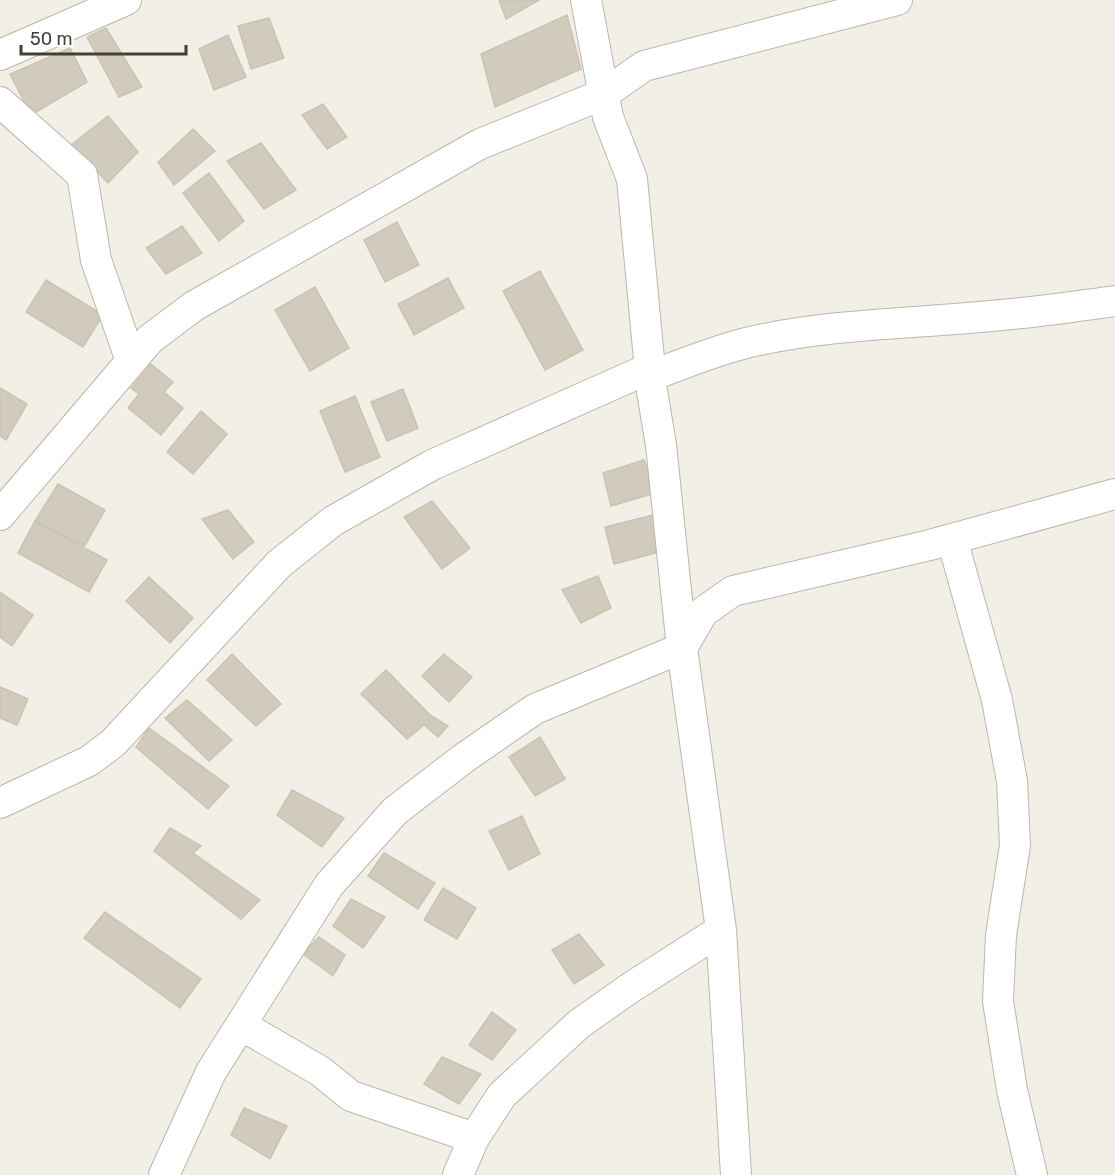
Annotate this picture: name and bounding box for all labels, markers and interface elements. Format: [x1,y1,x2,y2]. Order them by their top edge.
scale bar [21,18,186,56]
text: 50 m [30,28,73,50]

